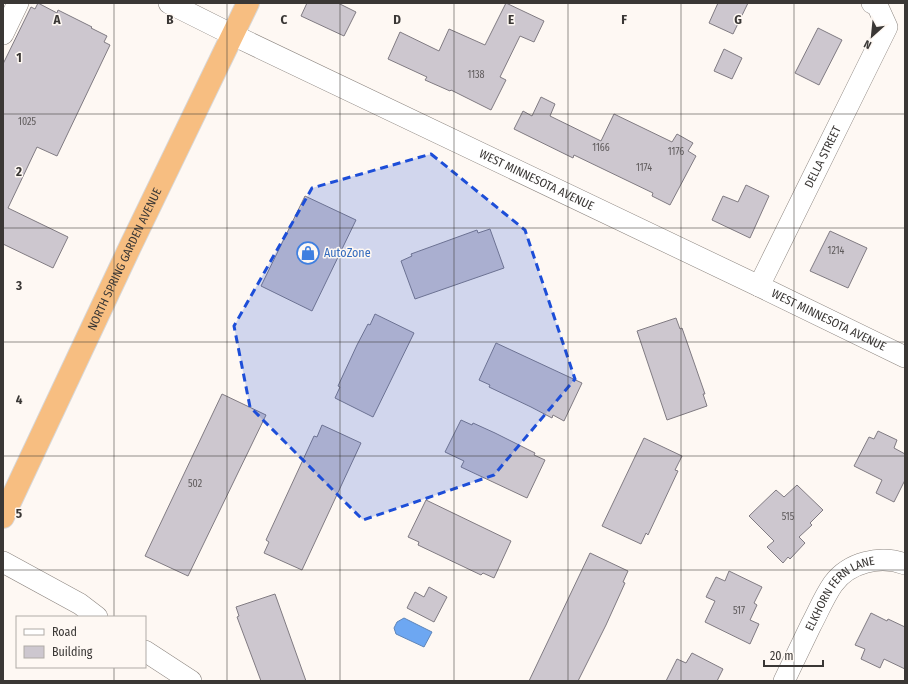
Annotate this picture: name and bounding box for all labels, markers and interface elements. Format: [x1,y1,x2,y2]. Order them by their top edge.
text: A [52,12,61,27]
text: B [166,12,174,27]
text: C [281,12,288,27]
text: D [393,12,401,27]
text: E [508,12,514,27]
text: F [621,12,627,27]
text: G [734,12,742,27]
north arrow [852,16,892,56]
text: N [862,37,874,52]
text: 1 [16,50,22,65]
house number: 1138 [467,69,485,81]
house number: 1025 [18,116,36,128]
street label: DELLA STREET [802,123,844,190]
house number: 1166 [592,142,610,154]
house number: 1176 [668,146,684,158]
street label: WEST MINNESOTA AVENUE [477,147,597,213]
house number: 1174 [636,162,652,174]
text: 2 [15,164,22,179]
street label: NORTH SPRING GARDEN AVENUE [85,185,165,333]
shop icon: AutoZone [295,240,321,266]
house number: 1214 [828,245,845,257]
place label: AutoZone [324,246,371,260]
text: 3 [15,278,22,293]
street label: WEST MINNESOTA AVENUE [769,286,889,354]
text: 4 [16,392,23,407]
house number: 502 [188,478,203,490]
text: 5 [16,506,22,521]
house number: 515 [782,511,795,523]
street label: ELKHORN FERN LANE [802,554,876,633]
house number: 517 [733,605,745,617]
legend [16,616,146,668]
text: Road [52,625,77,639]
scale bar [764,642,823,668]
text: Building [52,645,93,659]
text: 20 m [770,649,794,663]

